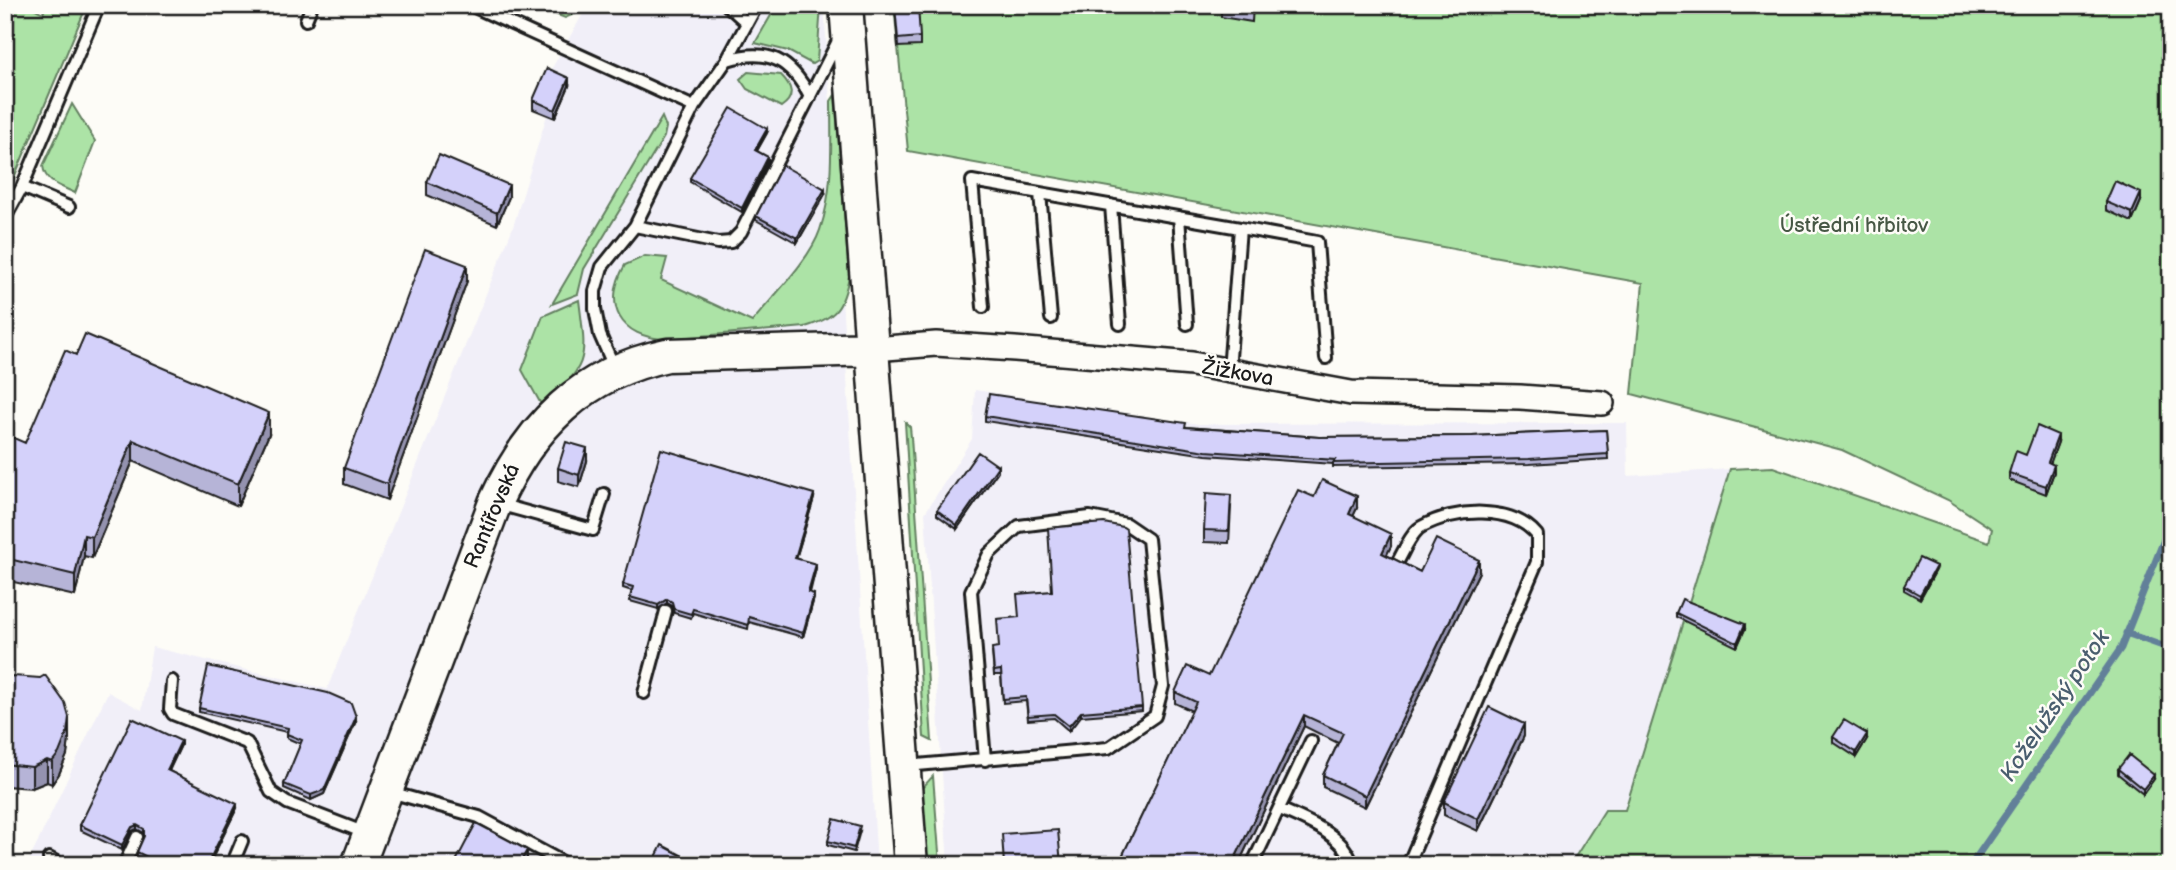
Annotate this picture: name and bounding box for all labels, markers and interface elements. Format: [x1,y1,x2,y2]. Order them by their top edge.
park label: Ústřední hřbitov [1780,213,1929,238]
street label: Žižkova [1200,354,1276,392]
street label: Rantířovská [459,460,525,572]
water label: Koželužský potok [1994,624,2116,787]

